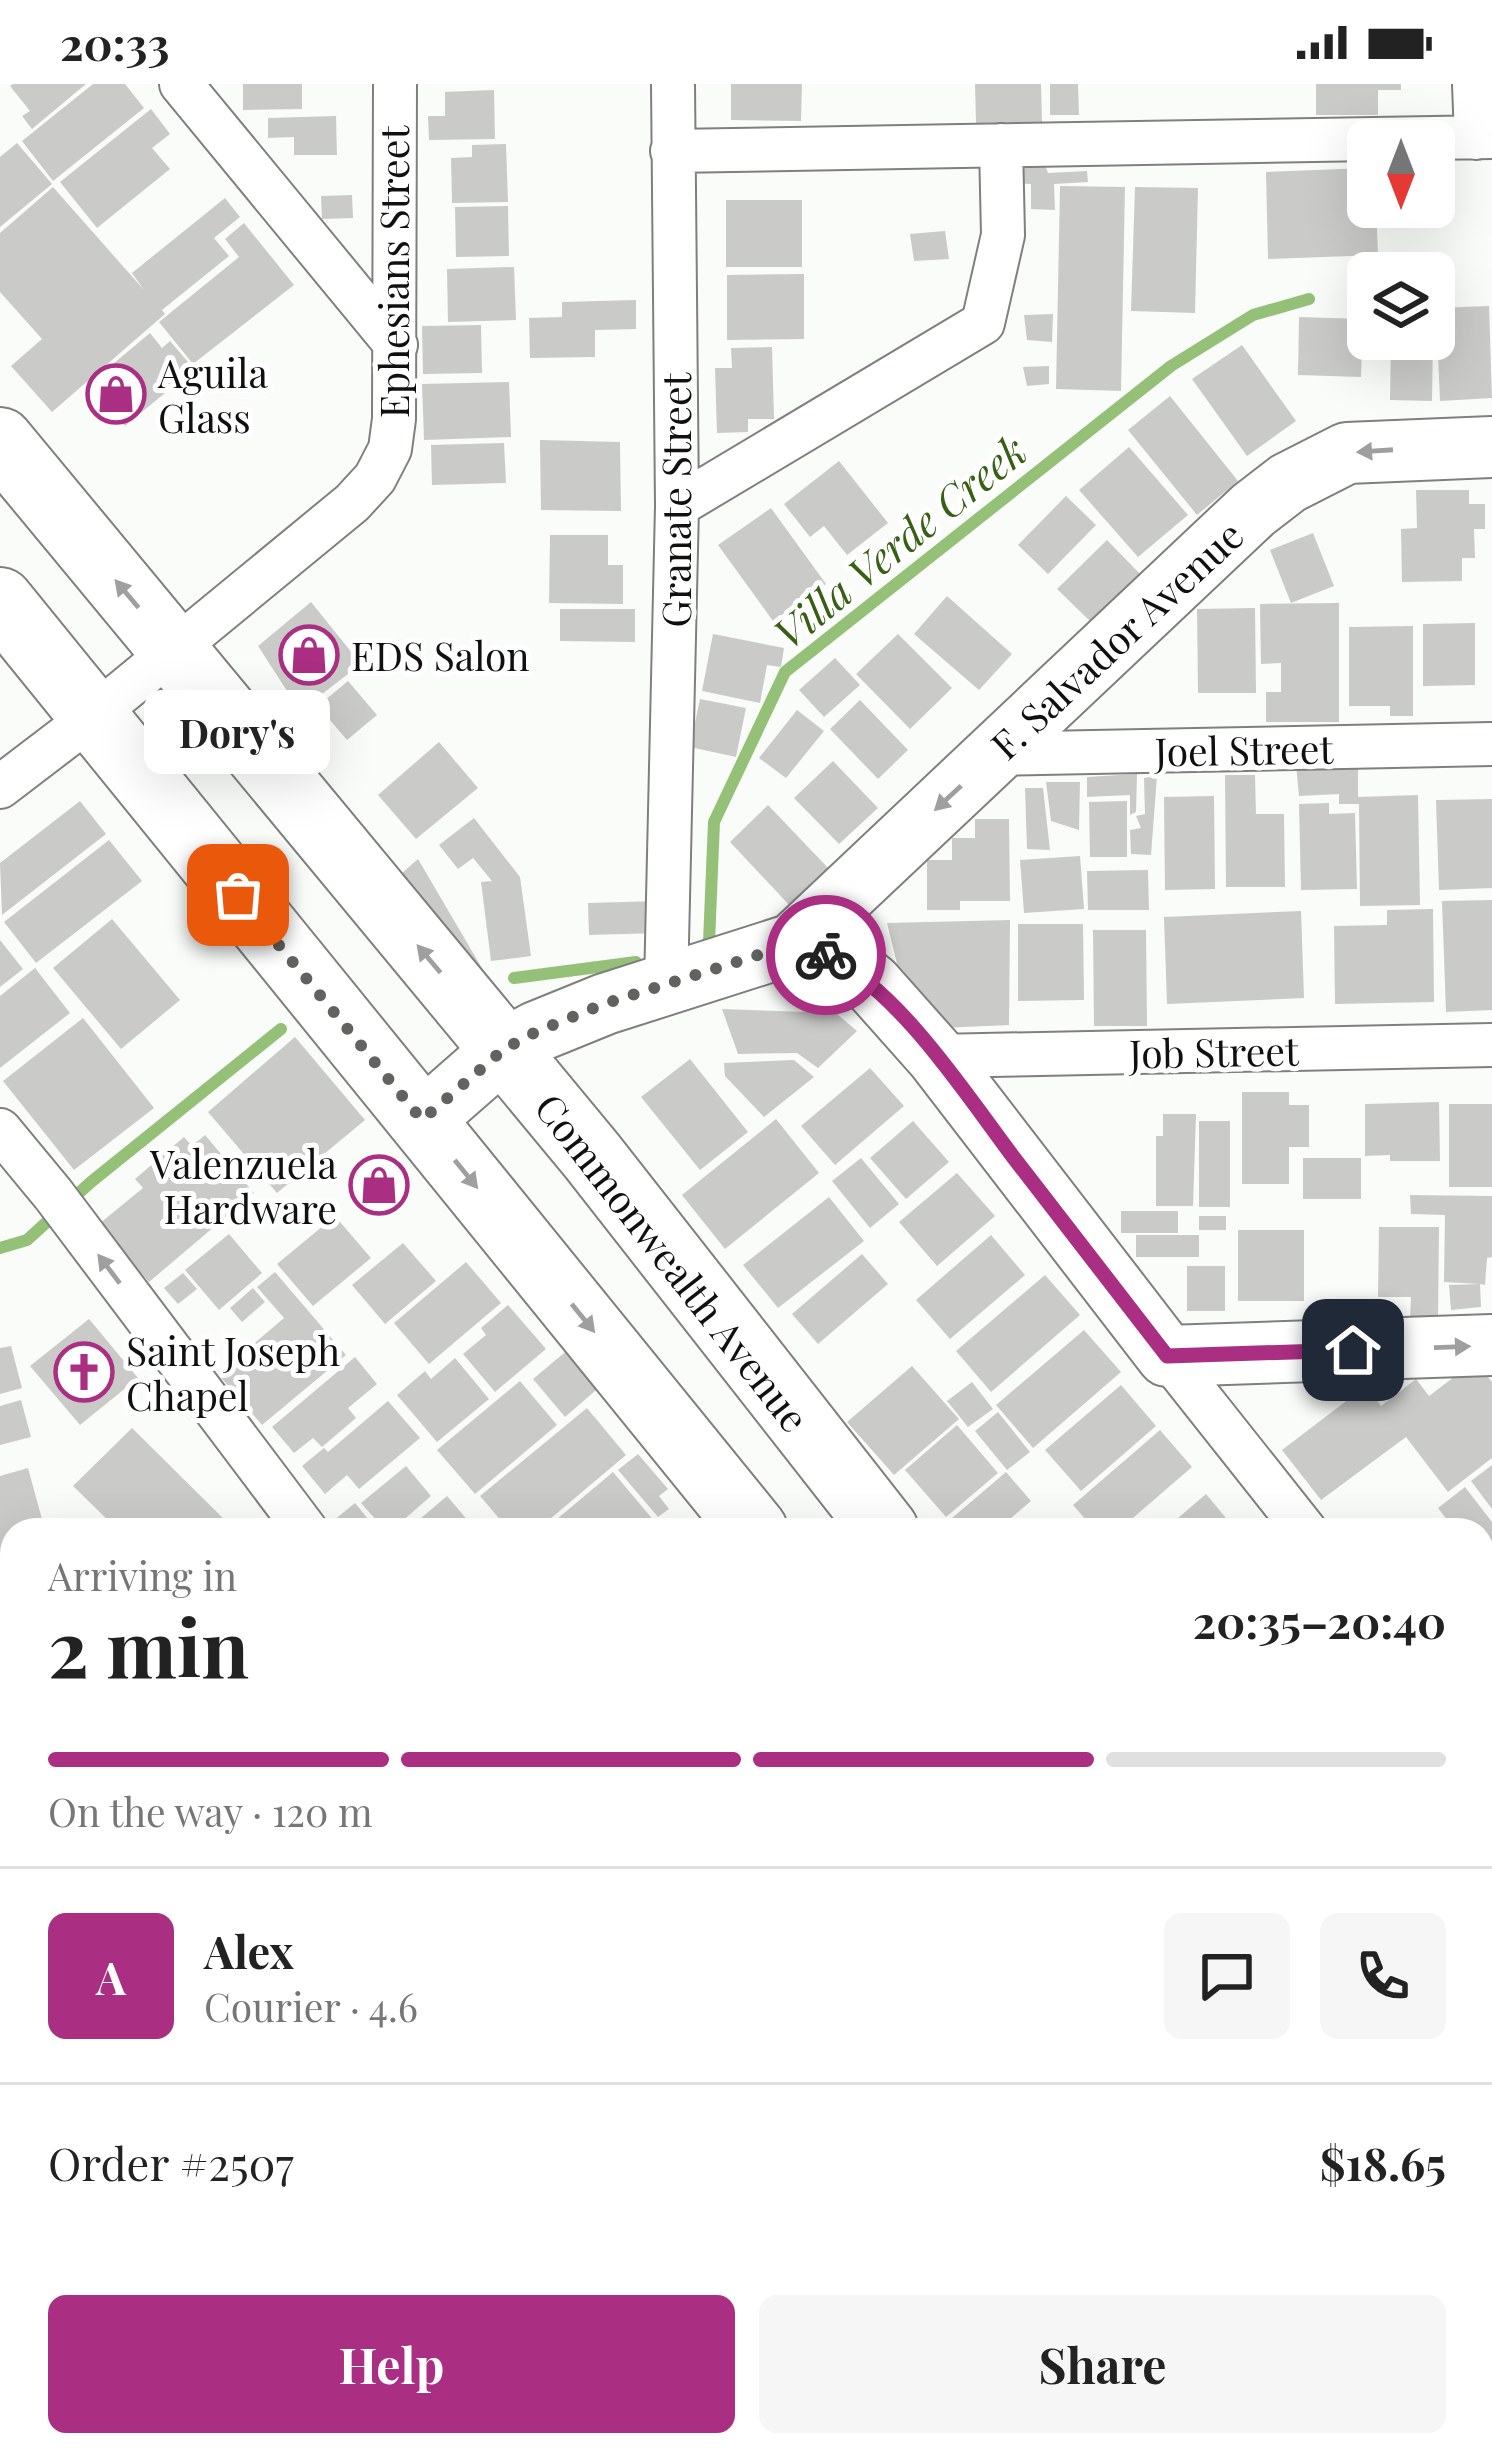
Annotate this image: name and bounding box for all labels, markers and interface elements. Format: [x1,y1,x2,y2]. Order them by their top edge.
text: 20:33 [60,12,170,72]
north arrow [1347,120,1455,228]
map controls [1347,120,1455,360]
street label: Ephesians Street [367,125,419,418]
button: layers [1347,252,1455,360]
place label: Aguila Glass [157,346,268,443]
shop icon: Aguila Glass [85,363,147,425]
street label: Granate Street [649,371,701,627]
water label: Villa Verde Creek [761,422,1037,660]
one-way arrow [1356,442,1393,461]
street label: F. Salvador Avenue [979,509,1253,769]
one-way arrow [114,579,140,609]
shop icon: EDS Salon [278,624,340,686]
place label: EDS Salon [351,629,530,681]
callout: Dory's [145,691,331,775]
text: Dory's [179,706,295,758]
street label: Joel Street [1153,721,1335,777]
one-way arrow [934,784,963,811]
pin [187,844,289,946]
icon: bag [205,862,271,928]
courier [766,895,886,1015]
icon: bike [793,922,859,988]
one-way arrow [417,944,442,975]
street label: Job Street [1128,1024,1301,1078]
street label: Commonwealth Avenue [525,1082,821,1442]
place label: Valenzuela Hardware [149,1137,338,1234]
shop icon: Valenzuela Hardware [348,1154,410,1216]
one-way arrow [453,1158,478,1189]
one-way arrow [98,1253,122,1284]
pin [1302,1299,1404,1401]
one-way arrow [570,1303,595,1334]
icon: home [1320,1317,1386,1383]
place label: Saint Joseph Chapel [126,1324,340,1421]
one-way arrow [1434,1337,1472,1356]
church icon: Saint Joseph Chapel [53,1341,115,1403]
text: Arriving in [48,1549,237,1601]
text: 20:35–20:40 [1193,1590,1446,1650]
text: 2 min [48,1594,249,1698]
text: On the way · 120 m [48,1785,373,1837]
button: chat [1164,1913,1290,2039]
button: phone [1320,1913,1446,2039]
text: Alex [204,1920,294,1980]
text: A [96,1946,126,2006]
text: Courier · 4.6 [204,1980,418,2032]
text: Order #2507 [48,2132,294,2192]
text: $18.65 [1320,2132,1446,2192]
button: Help [48,2295,735,2433]
button: Share [759,2295,1446,2433]

